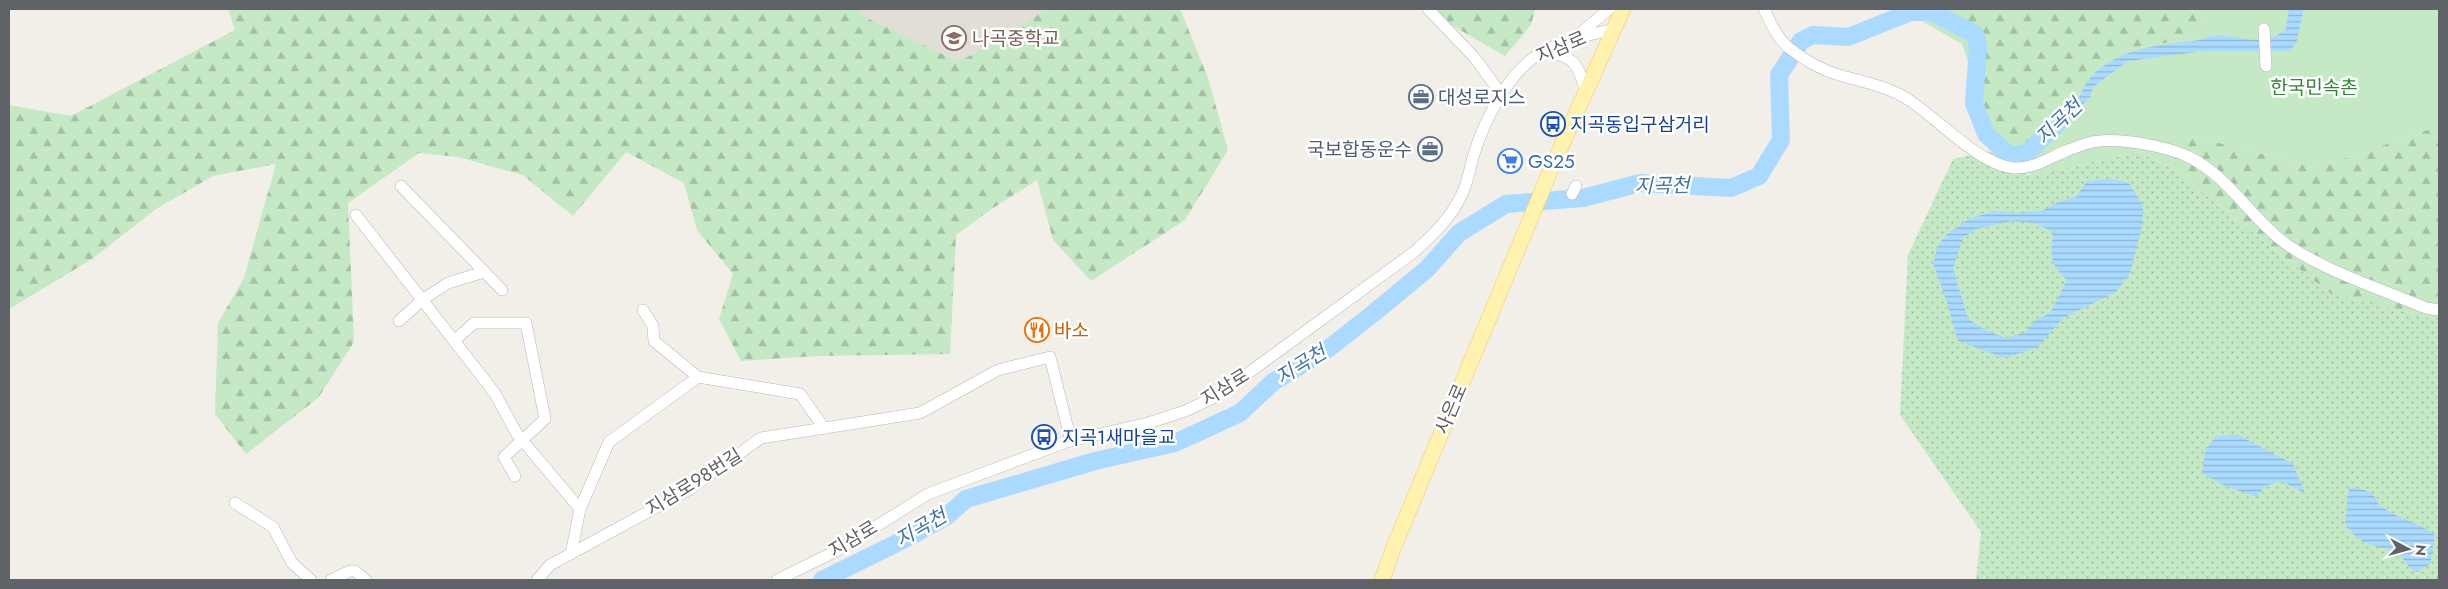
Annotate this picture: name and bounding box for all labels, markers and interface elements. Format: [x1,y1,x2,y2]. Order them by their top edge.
street label: 지삼로 [1532,24,1590,70]
school or university icon: 나곡중학교 [941,25,967,51]
place label: 나곡중학교 [972,25,1059,52]
park label: 한국민속촌 [2270,74,2358,101]
office icon: 대성로지스 [1408,84,1434,110]
place label: 대성로지스 [1438,84,1525,111]
water label: 지곡천 [2029,91,2091,152]
bus stop icon: 지곡동입구삼거리 [1540,111,1566,137]
place label: 지곡동입구삼거리 [1570,111,1710,138]
place label: 국보합동운수 [1307,136,1412,163]
office icon: 국보합동운수 [1417,136,1443,162]
supermarket icon: GS25 [1497,148,1523,174]
place label: GS25 [1528,148,1575,175]
water label: 지곡천 [1634,171,1692,201]
restaurant icon: 바소 [1024,317,1050,343]
place label: 바소 [1054,317,1089,344]
water label: 지곡천 [1270,337,1334,392]
street label: 지삼로 [1196,362,1254,412]
street label: 사은로 [1428,380,1474,438]
bus stop icon: 지곡1새마을교 [1031,424,1057,450]
place label: 지곡1새마을교 [1062,424,1175,451]
street label: 지삼로98번길 [641,442,747,522]
water label: 지곡천 [890,500,954,554]
street label: 지삼로 [824,514,882,564]
north arrow [2383,524,2433,574]
text: N [2410,544,2431,557]

